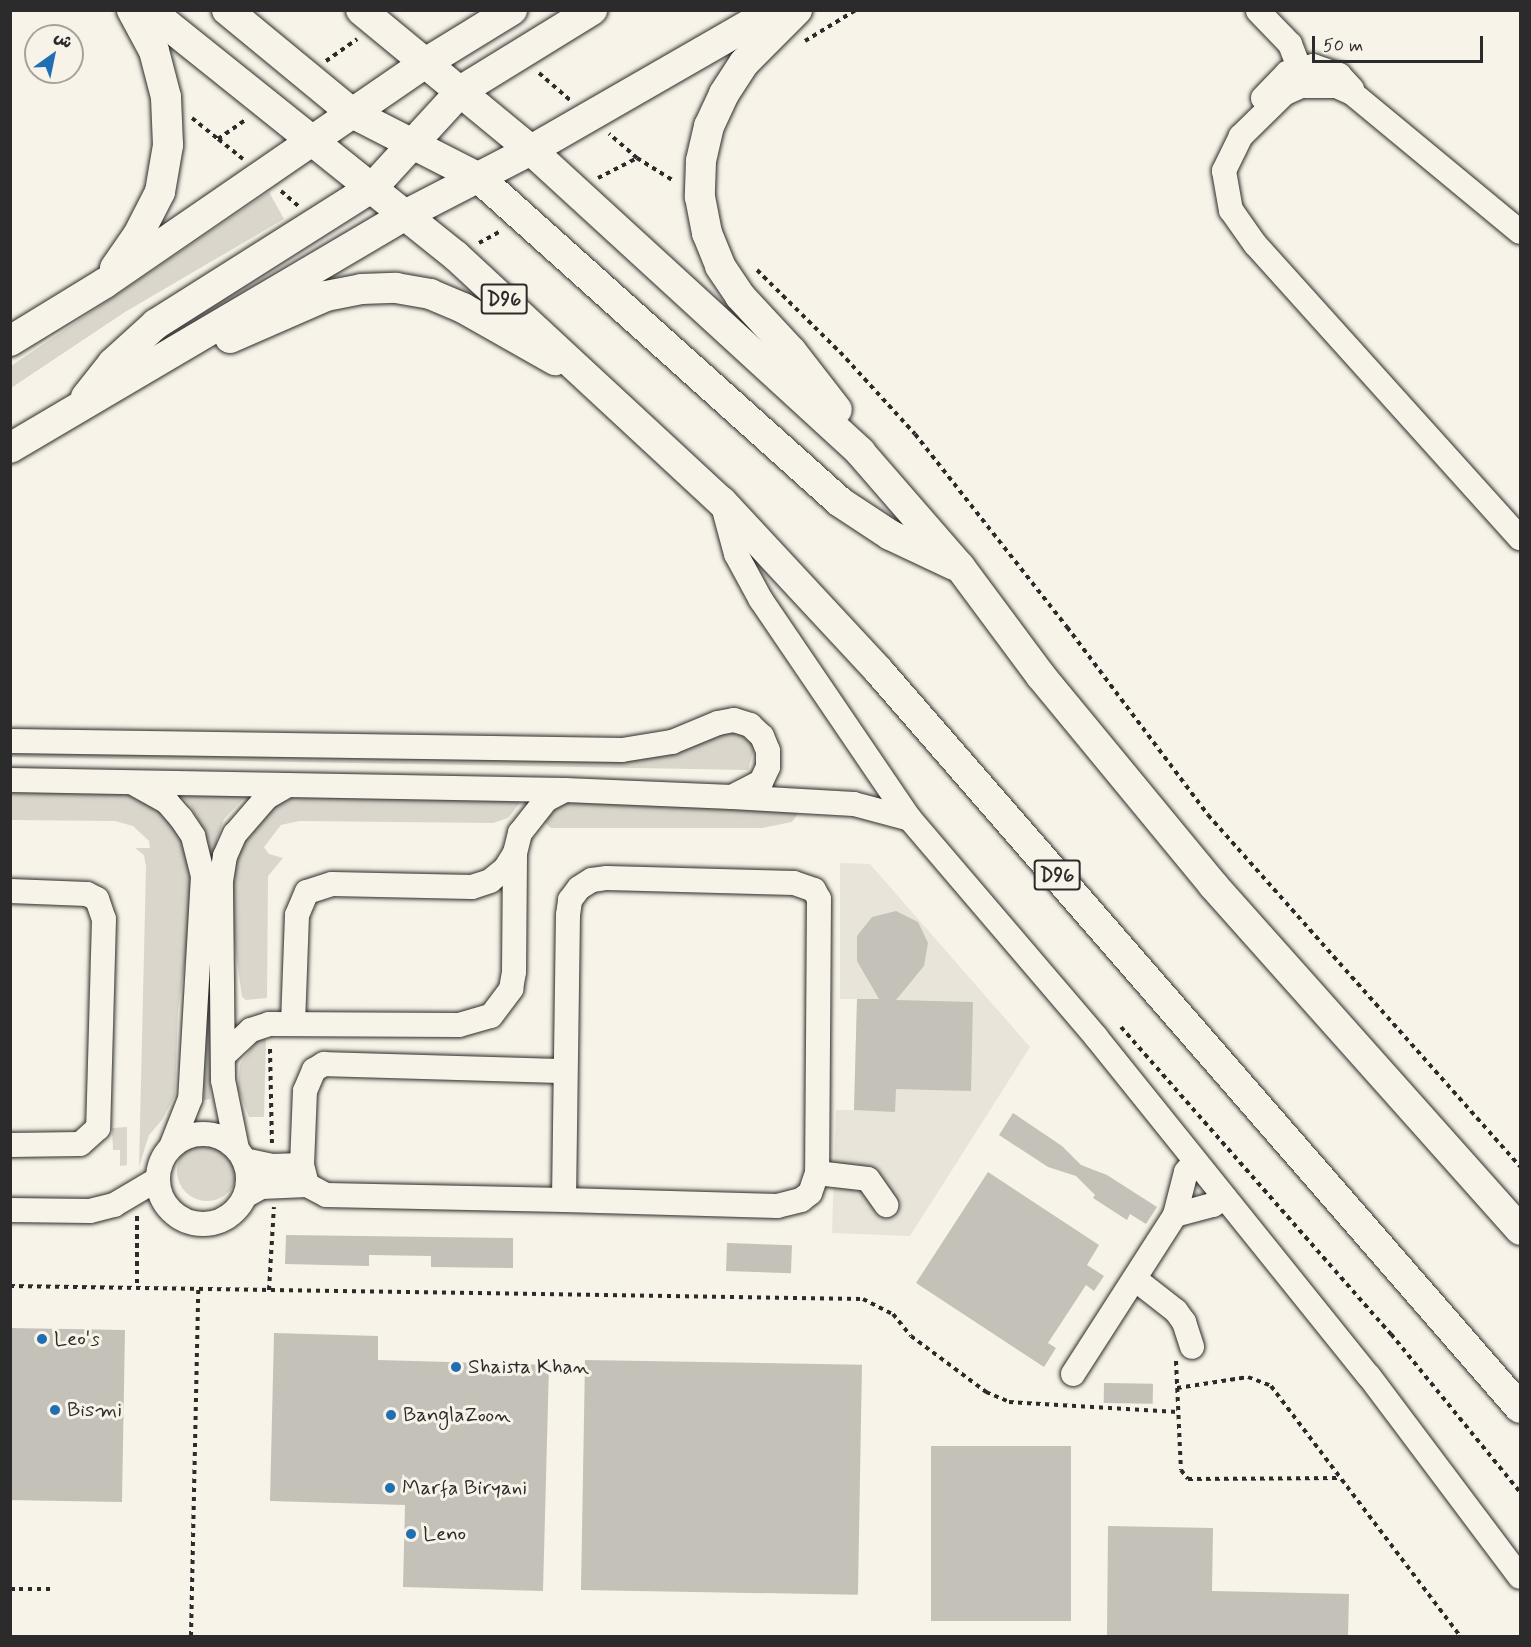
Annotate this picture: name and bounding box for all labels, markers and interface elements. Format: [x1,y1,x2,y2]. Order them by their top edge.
north arrow [24,24,84,84]
scale bar [1315,24,1486,62]
text: ش [50,27,76,54]
text: 50 m [1323,34,1363,58]
road number: D96 [480,282,528,316]
road number: D96 [1033,858,1081,892]
place label: Leo's [54,1326,100,1352]
marker: Leo's [35,1332,49,1346]
place label: Shaista Khan [468,1354,590,1380]
marker: Shaista Khan [449,1360,463,1374]
place label: Bismi [67,1397,122,1423]
place label: BanglaZoon [403,1402,511,1428]
marker: Bismi [48,1403,62,1417]
marker: BanglaZoon [384,1408,398,1422]
place label: Marfa Biryani [402,1475,526,1501]
marker: Marfa Biryani [383,1481,397,1495]
place label: Leno [423,1521,466,1547]
marker: Leno [404,1527,418,1541]

